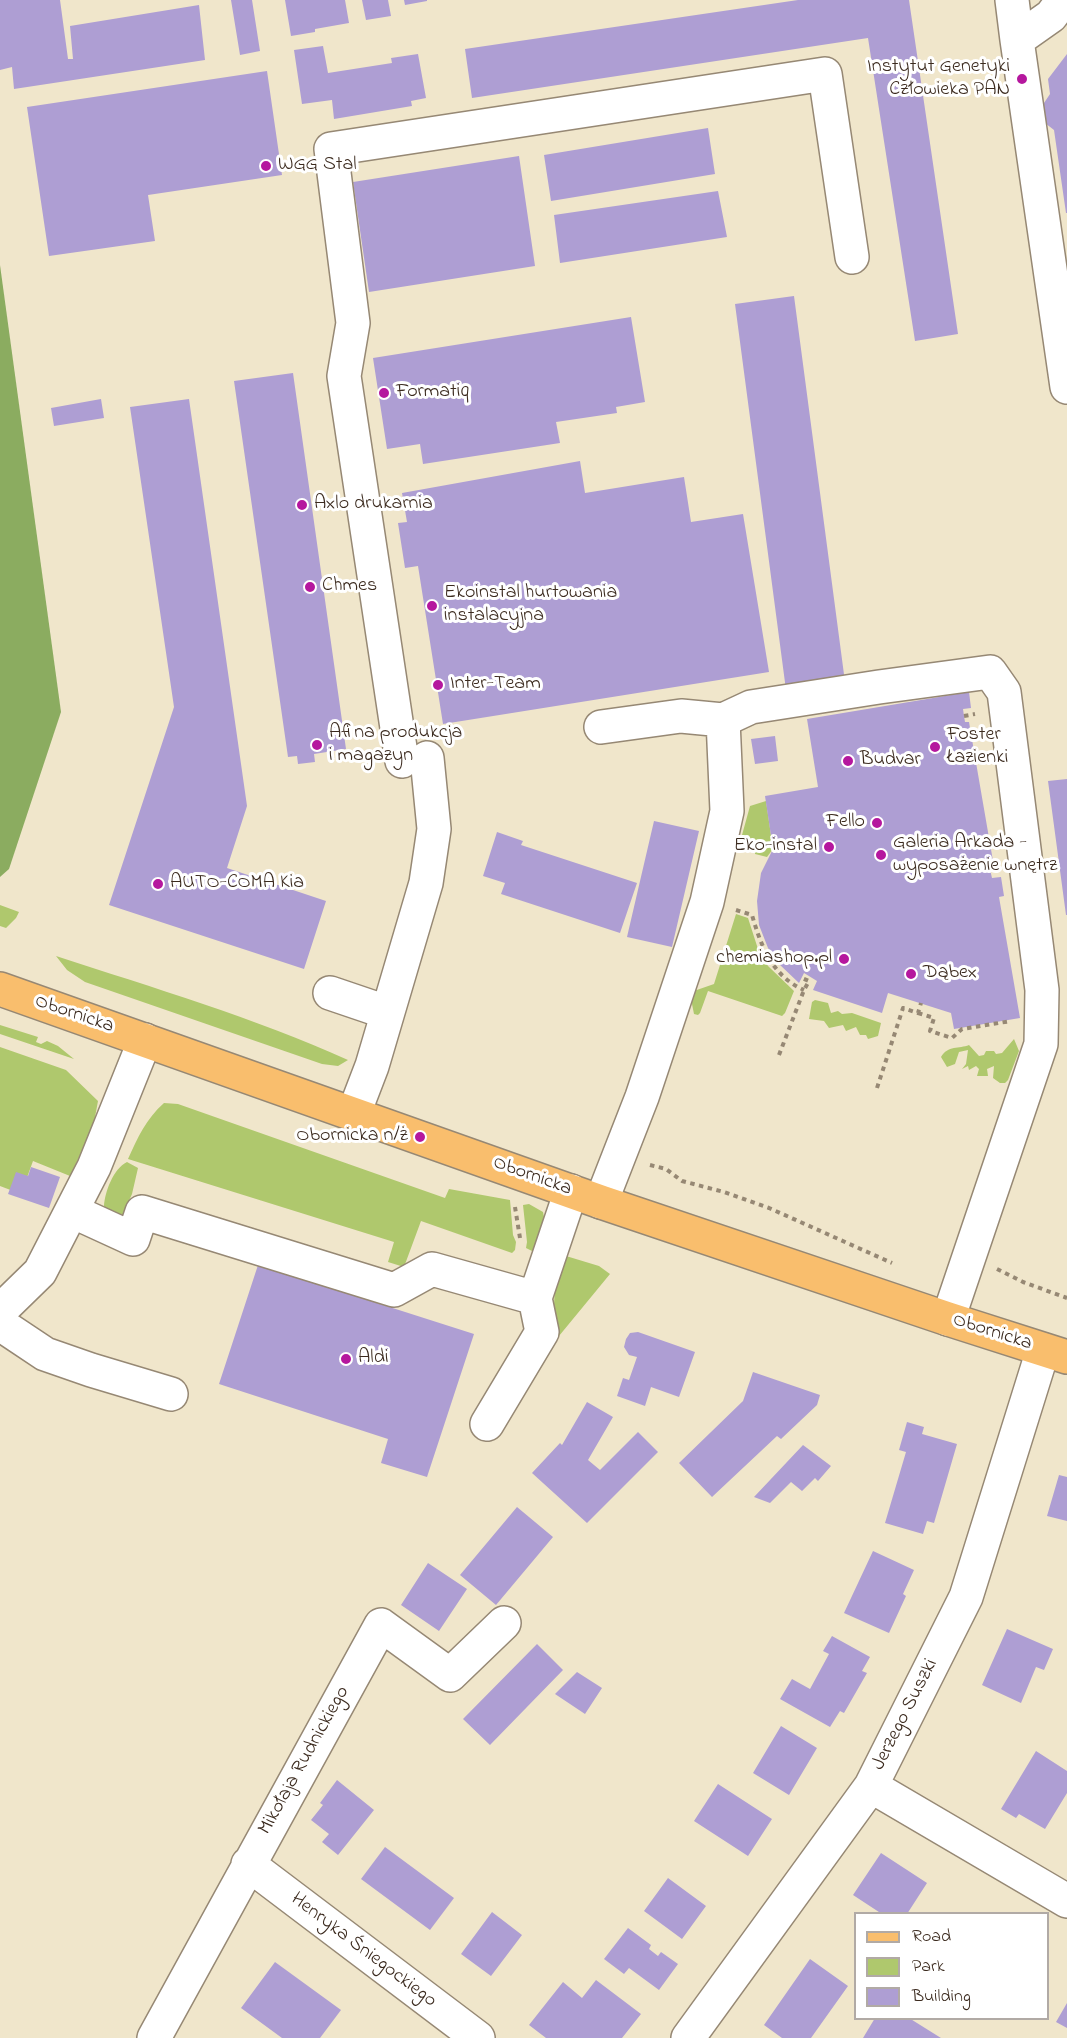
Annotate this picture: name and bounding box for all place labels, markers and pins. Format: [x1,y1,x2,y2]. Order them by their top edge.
place label: Instytut Genetyki Człowieka PAN [867,56,1010,103]
marker: Instytut Genetyki Człowieka PAN [1015,72,1029,86]
place label: WGG Stal [278,154,357,178]
marker: WGG Stal [259,159,273,173]
place label: Formatiq [396,381,469,405]
marker: Formatiq [377,386,391,400]
place label: Axlo drukarnia [314,493,433,517]
marker: Axlo drukarnia [295,498,309,512]
place label: Chmes [322,575,377,599]
marker: Chmes [303,580,317,594]
place label: Ekoinstal hurtowania instalacyjna [444,582,617,629]
marker: Ekoinstal hurtowania instalacyjna [425,599,439,613]
place label: Inter-Team [450,673,541,697]
marker: Inter-Team [431,678,445,692]
place label: Afina produkcja i magazyn [329,722,462,769]
place label: Foster Łazienki [947,724,1008,771]
marker: Afina produkcja i magazyn [310,738,324,752]
marker: Foster Łazienki [928,740,942,754]
place label: Budvar [860,749,921,773]
marker: Budvar [841,754,855,768]
place label: Fello [826,811,865,835]
marker: Fello [870,816,884,830]
place label: Galeria Arkada - wyposażenie wnętrz [893,832,1057,879]
place label: Eko-instal [734,835,817,859]
marker: Eko-instal [822,840,836,854]
marker: Galeria Arkada - wyposażenie wnętrz [874,848,888,862]
place label: AUTO-COMA Kia [170,872,304,896]
marker: AUTO-COMA Kia [151,877,165,891]
place label: chemiashop.pl [716,947,832,971]
marker: chemiashop.pl [837,952,851,966]
place label: Dąbex [923,962,977,986]
marker: Dąbex [904,967,918,981]
place label: Obornicka n/ż [296,1125,408,1149]
marker: Obornicka n/ż [413,1130,427,1144]
place label: Aldi [358,1347,389,1371]
marker: Aldi [339,1352,353,1366]

